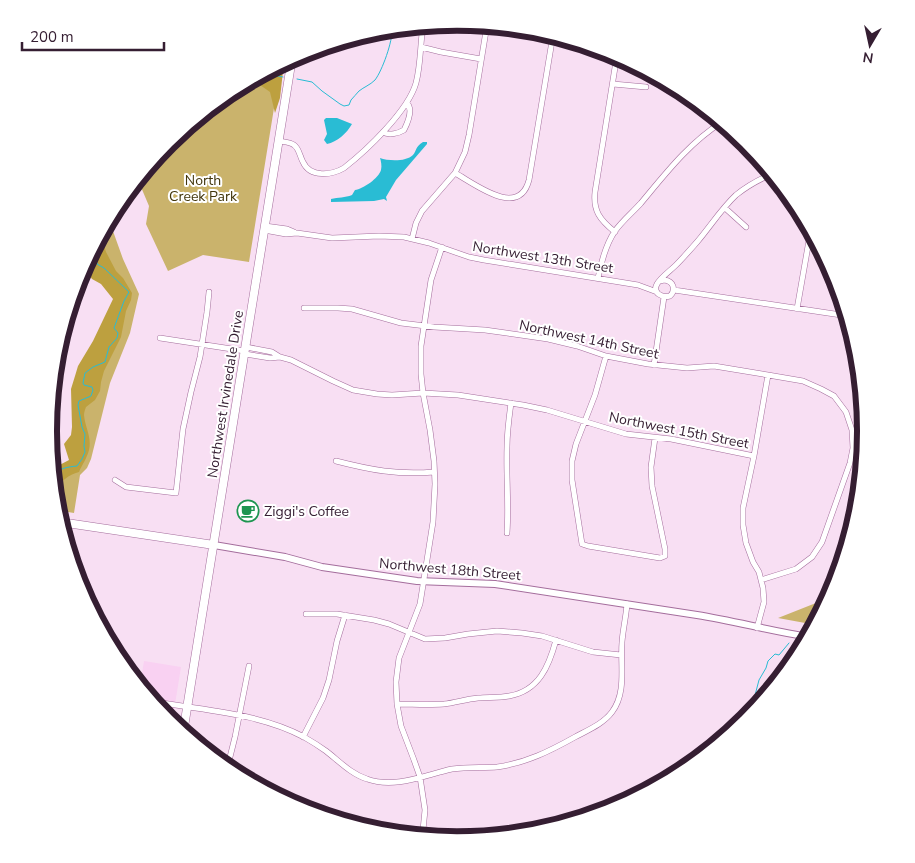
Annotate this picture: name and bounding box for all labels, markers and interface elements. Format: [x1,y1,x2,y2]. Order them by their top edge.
scale bar [22,20,165,52]
north arrow [845,20,895,70]
text: 200 m [30,27,74,47]
text: N [861,47,875,68]
park label: North Creek Park [169,171,238,206]
street label: Northwest 13th Street [471,237,615,278]
street label: Northwest Irvinedale Drive [203,309,248,479]
street label: Northwest 14th Street [517,315,660,364]
street label: Northwest 15th Street [607,408,751,453]
cafe icon: Ziggi's Coffee [236,499,260,523]
place label: Ziggi's Coffee [264,502,349,521]
street label: Northwest 18th Street [378,554,522,585]

